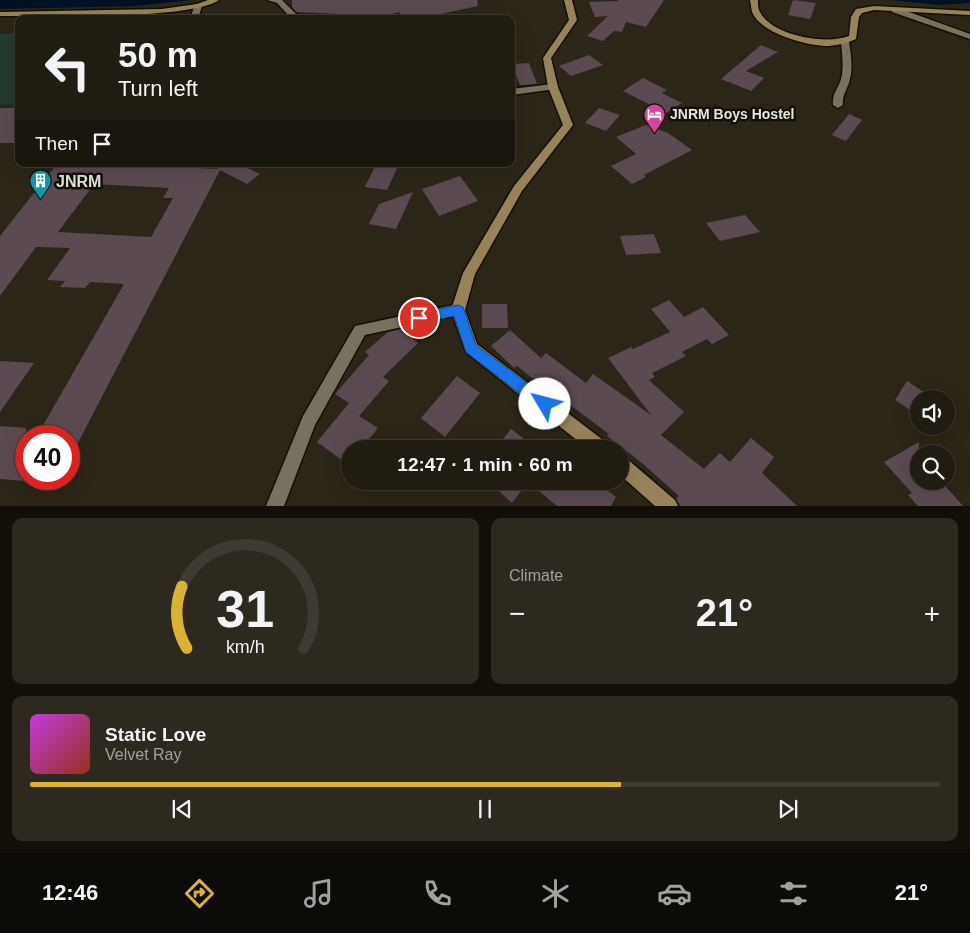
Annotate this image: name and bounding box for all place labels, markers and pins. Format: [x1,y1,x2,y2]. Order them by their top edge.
hotel icon: JNRM Boys Hostel [642,102,666,133]
place label: JNRM Boys Hostel [670,106,794,122]
building icon: JNRM [28,169,52,200]
place label: JNRM [56,173,101,190]
pin [398,297,440,339]

